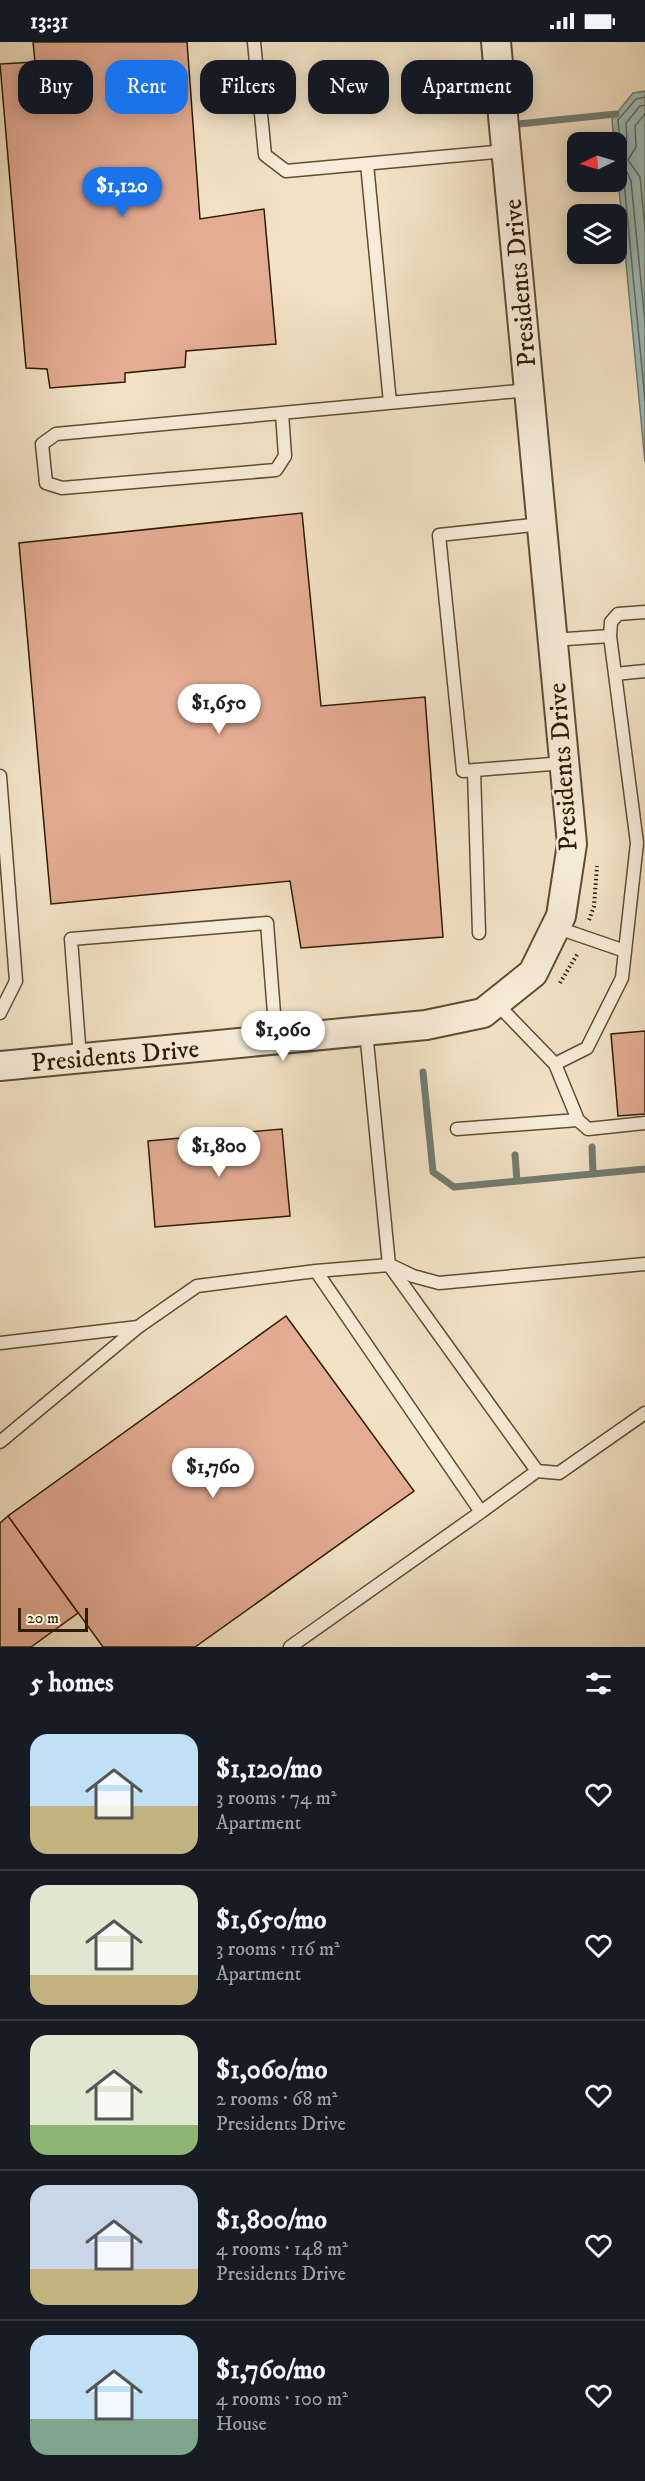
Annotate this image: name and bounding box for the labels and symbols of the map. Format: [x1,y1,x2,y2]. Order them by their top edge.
north arrow [567,132,627,192]
pin: $1,120 [73,167,171,218]
street label: Presidents Drive [497,197,544,368]
street label: Presidents Drive [541,682,586,852]
pin: $1,650 [170,684,268,735]
pin: $1,060 [234,1011,332,1062]
street label: Presidents Drive [30,1033,201,1080]
pin: $1,800 [170,1127,268,1178]
pin: $1,760 [164,1448,262,1499]
scale bar [18,1605,88,1632]

